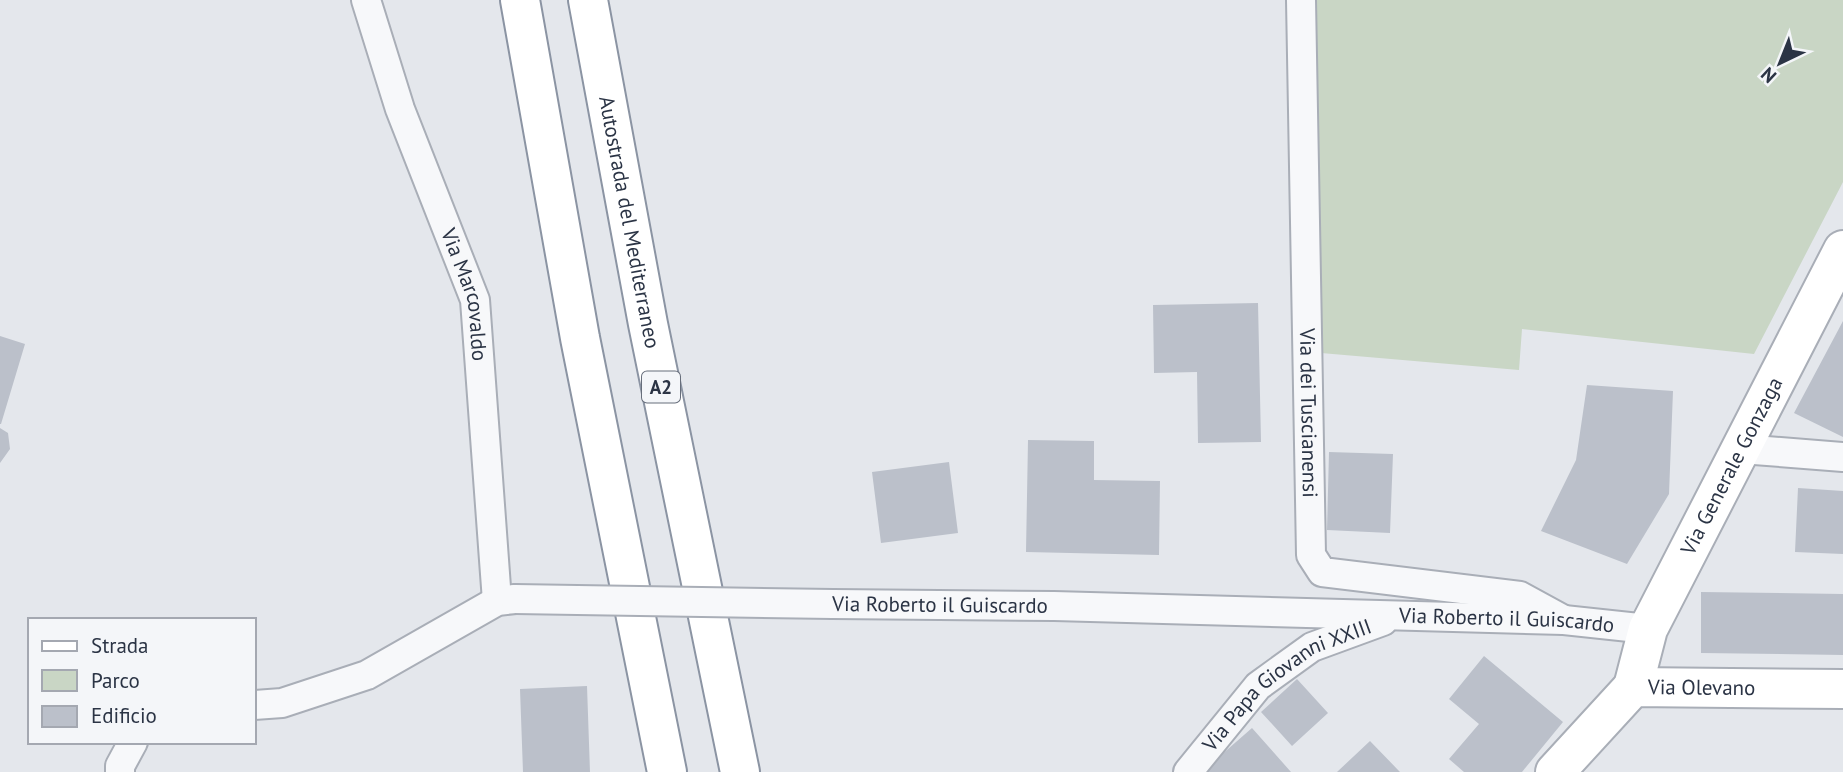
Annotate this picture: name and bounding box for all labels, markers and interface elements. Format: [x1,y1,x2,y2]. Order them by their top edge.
north arrow [1745,28,1815,98]
text: N [1756,62,1781,88]
street label: Autostrada del Mediterraneo [593,94,667,351]
street label: Via Marcovaldo [435,223,493,362]
street label: Via dei Tuscianensi [1294,327,1324,498]
road number: A2 [642,372,680,402]
street label: Via Generale Gonzaga [1674,372,1788,560]
street label: Via Roberto il Guiscardo [831,590,1048,619]
street label: Via Roberto il Guiscardo [1398,601,1616,638]
street label: Via Papa Giovanni XXIII [1196,612,1375,758]
legend [28,618,256,744]
text: Strada [91,632,149,659]
text: Parco [91,667,140,694]
street label: Via Olevano [1647,673,1756,701]
text: Edificio [91,702,157,729]

